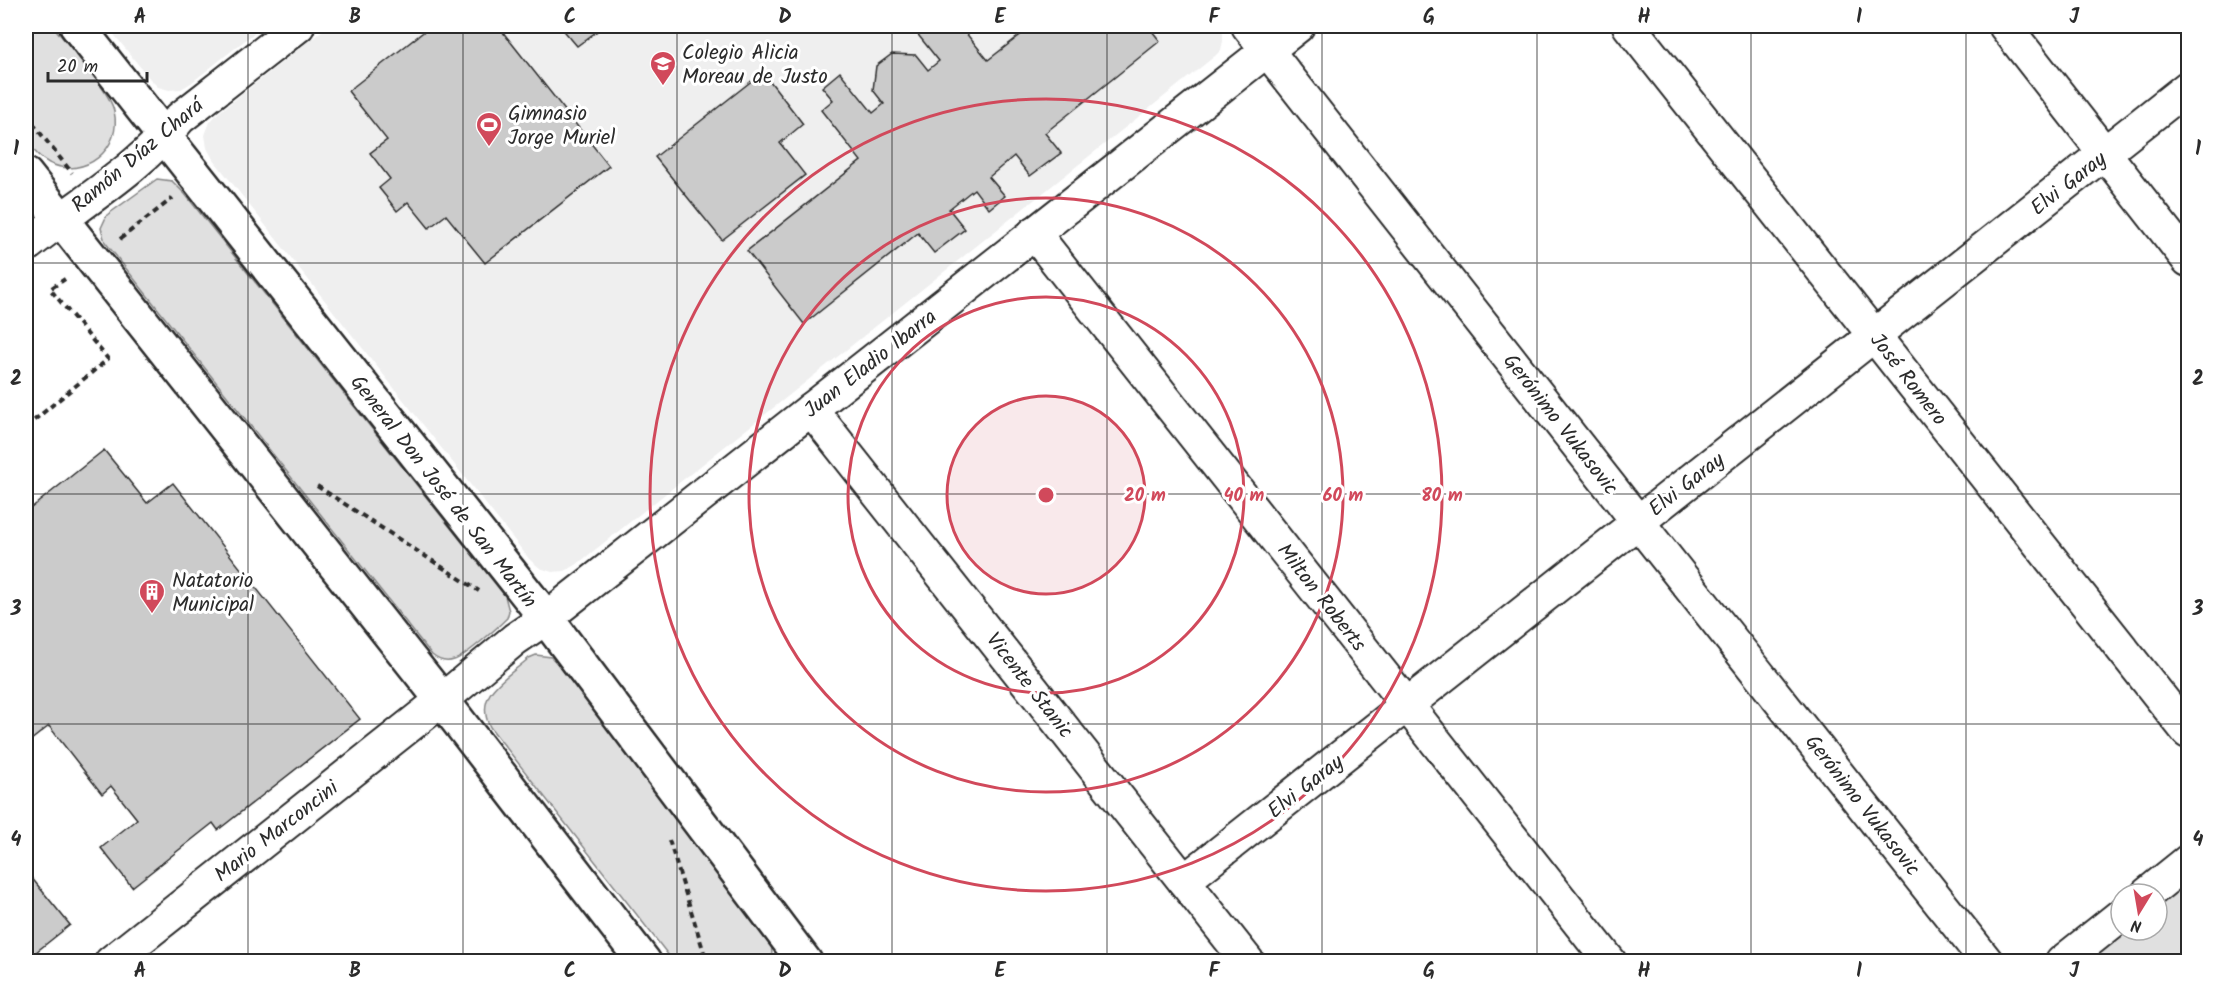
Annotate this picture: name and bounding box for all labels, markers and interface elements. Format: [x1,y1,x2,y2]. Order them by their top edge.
text: A [134,2,146,34]
text: B [349,2,361,34]
text: C [564,2,576,34]
text: D [778,2,792,34]
text: E [994,2,1006,34]
text: F [1209,2,1221,34]
text: G [1423,2,1435,34]
text: H [1637,2,1651,34]
text: I [1856,2,1862,34]
text: J [2069,2,2080,34]
place label: Colegio Alicia Moreau de Justo [682,37,828,94]
scale bar [48,45,147,83]
school or university icon: Colegio Alicia Moreau de Justo [648,49,678,87]
text: 20 m [57,53,98,82]
street label: Ramón Díaz Chará [64,89,213,222]
place label: Gimnasio Jorge Muriel [508,98,615,155]
sports icon: Gimnasio Jorge Muriel [474,110,504,148]
text: 1 [13,134,19,166]
text: 1 [2195,134,2201,166]
street label: Elvi Garay [2024,144,2114,225]
street label: Juan Eladio Ibarra [797,302,945,427]
street label: José Romero [1861,326,1955,434]
street label: Gerónimo Vukasovic [1494,347,1626,503]
text: 2 [10,364,22,396]
text: 2 [2192,364,2204,396]
street label: General Don José de San Martín [341,368,545,616]
street label: Elvi Garay [1642,445,1732,526]
text: 20 m [1124,482,1166,511]
text: 40 m [1224,482,1265,511]
text: 60 m [1323,482,1364,511]
text: 80 m [1421,482,1463,511]
centre of rings [1036,485,1056,505]
street label: Milton Roberts [1268,536,1374,659]
place label: Natatorio Municipal [172,565,254,622]
building icon: Natatorio Municipal [137,577,167,615]
text: 3 [10,594,22,626]
text: 3 [2192,594,2204,626]
street label: Vicente Stanic [977,626,1081,746]
street label: Gerónimo Vukasovic [1796,728,1928,884]
street label: Elvi Garay [1261,747,1351,828]
street label: Mario Marconcini [208,772,347,891]
text: 4 [11,825,22,857]
text: 4 [2193,825,2204,857]
north arrow [2109,882,2169,942]
text: N [2129,912,2144,938]
text: A [134,956,146,987]
text: B [349,956,361,987]
text: C [564,956,576,987]
text: D [778,956,792,987]
text: E [994,956,1006,987]
text: F [1209,956,1221,987]
text: G [1423,956,1435,987]
text: H [1637,956,1651,987]
text: I [1856,956,1862,987]
text: J [2069,956,2080,987]

